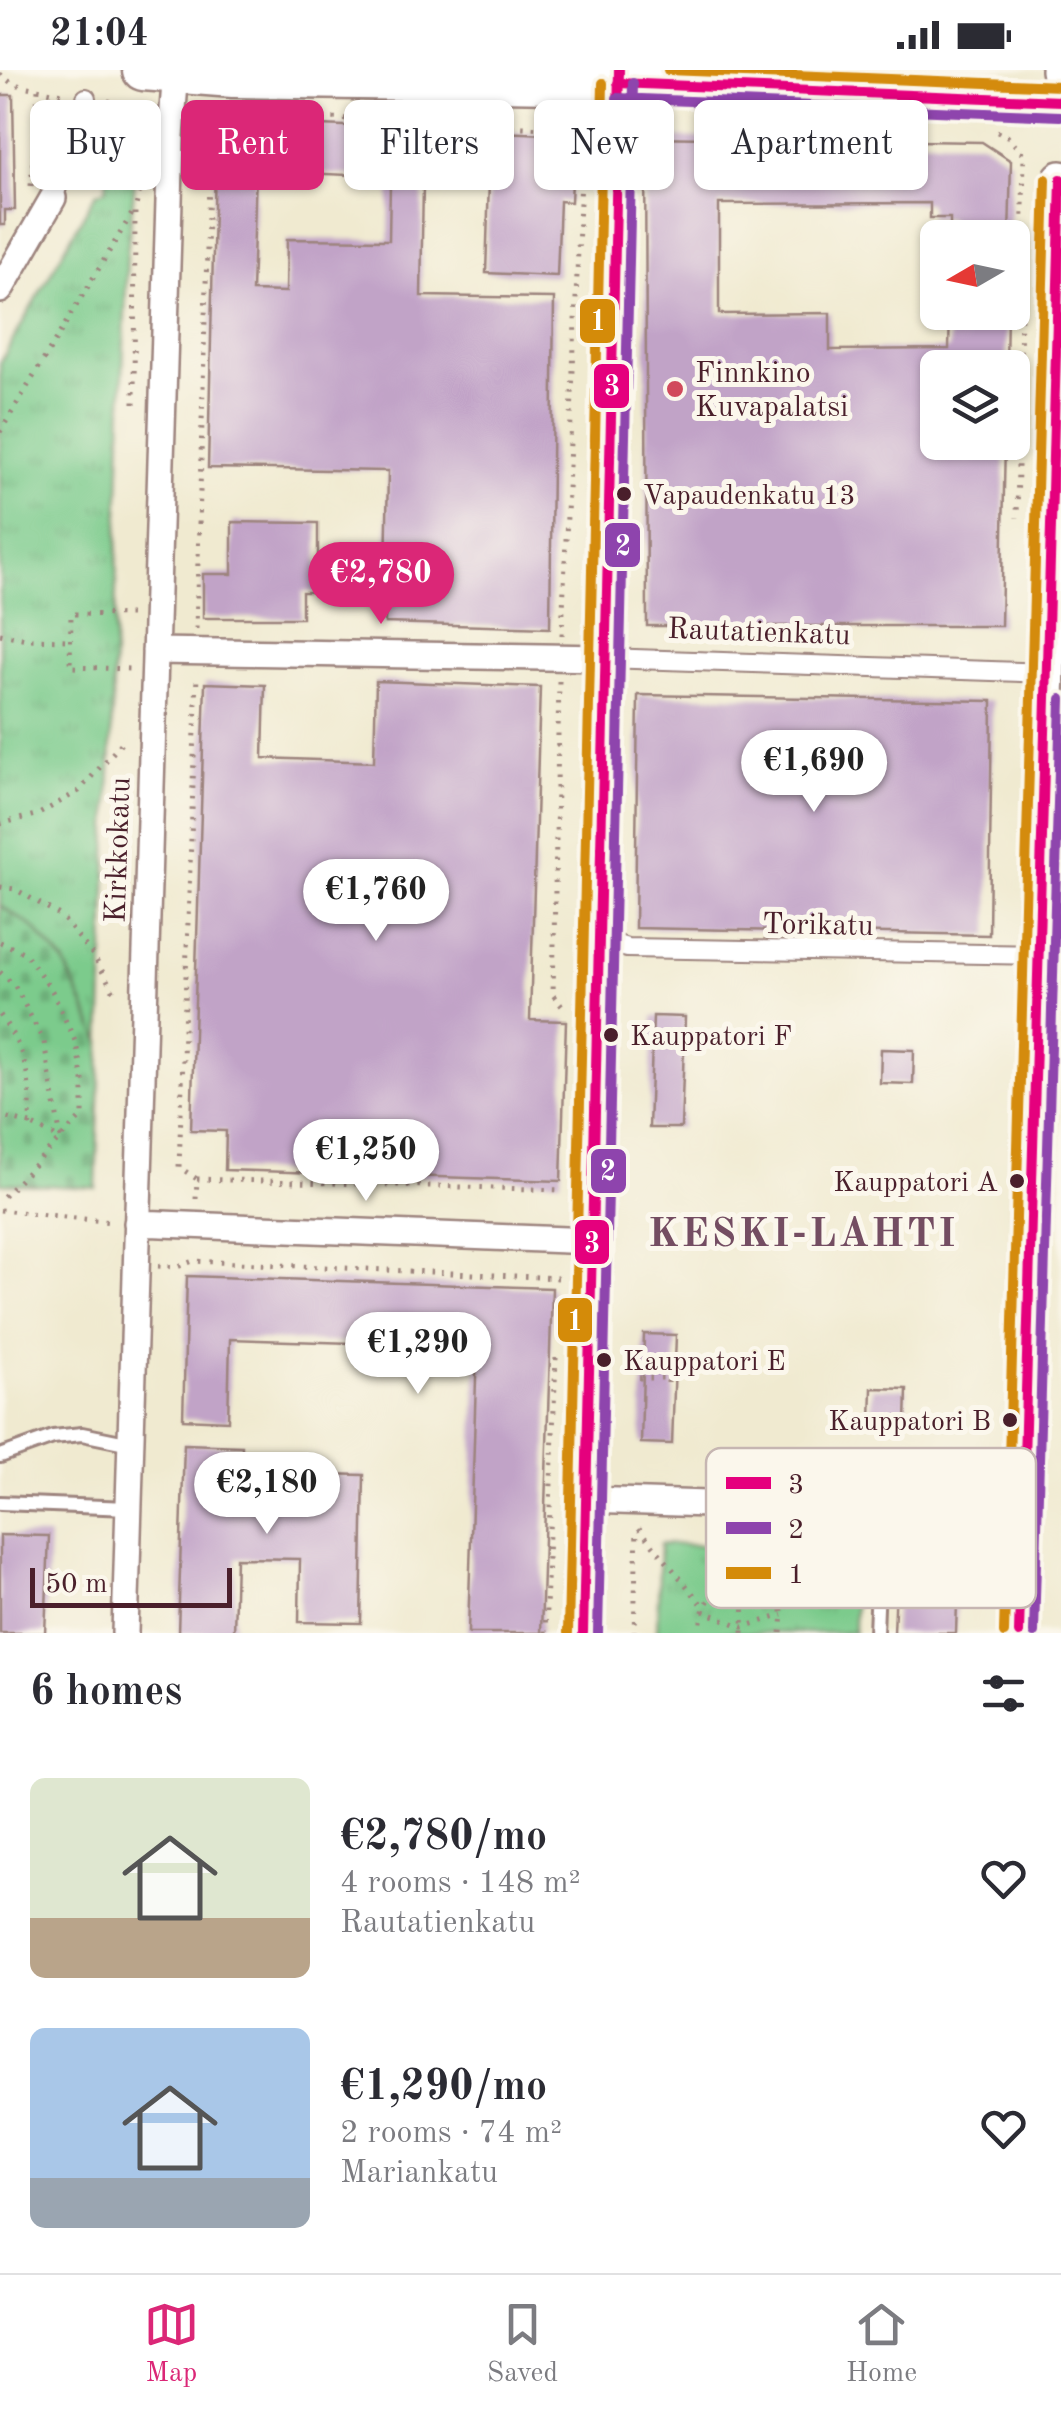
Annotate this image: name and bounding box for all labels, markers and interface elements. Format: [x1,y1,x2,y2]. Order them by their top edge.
text: 21:04 [50,16,149,54]
chip: Buy [30,100,161,190]
chip: Rent [181,100,324,190]
chip: Filters [344,100,514,190]
chip: New [534,100,674,190]
chip: Apartment [694,100,928,190]
north arrow [920,220,1030,330]
map controls [920,220,1030,460]
line badge: 1 [578,297,617,345]
text: 1 [590,309,606,337]
button: layers [920,350,1030,460]
place label: Finnkino Kuvapalatsi [695,359,848,423]
line badge: 3 [592,362,631,410]
text: 3 [604,374,620,402]
marker: Finnkino Kuvapalatsi [664,378,686,400]
place label: Vapaudenkatu 13 [643,483,856,511]
marker: Vapaudenkatu 13 [614,484,634,504]
line badge: 2 [603,521,642,569]
text: 2 [615,534,631,562]
pin: €2,780 [300,542,462,627]
text: €2,780 [330,558,432,590]
street label: Rautatienkatu [667,615,851,651]
pin: €1,690 [733,730,895,815]
text: €1,690 [763,746,865,778]
street label: Kirkkokatu [101,777,137,924]
pin: €1,760 [295,859,457,944]
text: €1,760 [325,875,427,907]
street label: Torikatu [762,910,874,942]
place label: Kauppatori F [630,1024,792,1052]
marker: Kauppatori F [601,1025,621,1045]
pin: €1,250 [285,1119,447,1204]
text: €1,250 [315,1135,417,1167]
line badge: 2 [589,1147,628,1195]
text: 2 [600,1159,616,1187]
place label: Kauppatori A [833,1170,998,1198]
marker: Kauppatori A [1007,1171,1027,1191]
district label: KESKI-LAHTI [648,1216,958,1256]
line badge: 3 [573,1218,611,1266]
text: 3 [584,1231,600,1259]
line badge: 1 [556,1296,594,1344]
text: 1 [567,1309,583,1337]
pin: €1,290 [337,1312,499,1397]
text: €1,290 [367,1328,469,1360]
place label: Kauppatori E [623,1349,786,1377]
marker: Kauppatori E [594,1350,614,1370]
place label: Kauppatori B [828,1409,991,1437]
marker: Kauppatori B [1000,1410,1020,1430]
legend [706,1448,1036,1608]
pin: €2,180 [186,1452,348,1537]
text: €2,180 [216,1468,318,1500]
text: 3 [788,1472,804,1500]
text: 2 [788,1517,804,1545]
text: 1 [788,1562,804,1590]
scale bar [30,1563,232,1608]
text: 50 m [45,1571,108,1599]
icon: filters [976,1666,1031,1721]
text: 6 homes [30,1672,182,1714]
text: €2,780/mo [340,1817,547,1859]
icon: home [110,1818,230,1938]
icon: heart [976,1851,1031,1906]
text: 4 rooms · 148 m² [340,1868,581,1900]
text: Rautatienkatu [340,1908,535,1940]
text: €1,290/mo [340,2067,547,2109]
icon: home [110,2068,230,2188]
icon: heart [976,2101,1031,2156]
text: 2 rooms · 74 m² [340,2118,562,2150]
text: Mariankatu [340,2158,498,2190]
tab: Map [144,2297,199,2392]
tab: Saved [487,2297,558,2392]
tab: Home [846,2297,917,2392]

